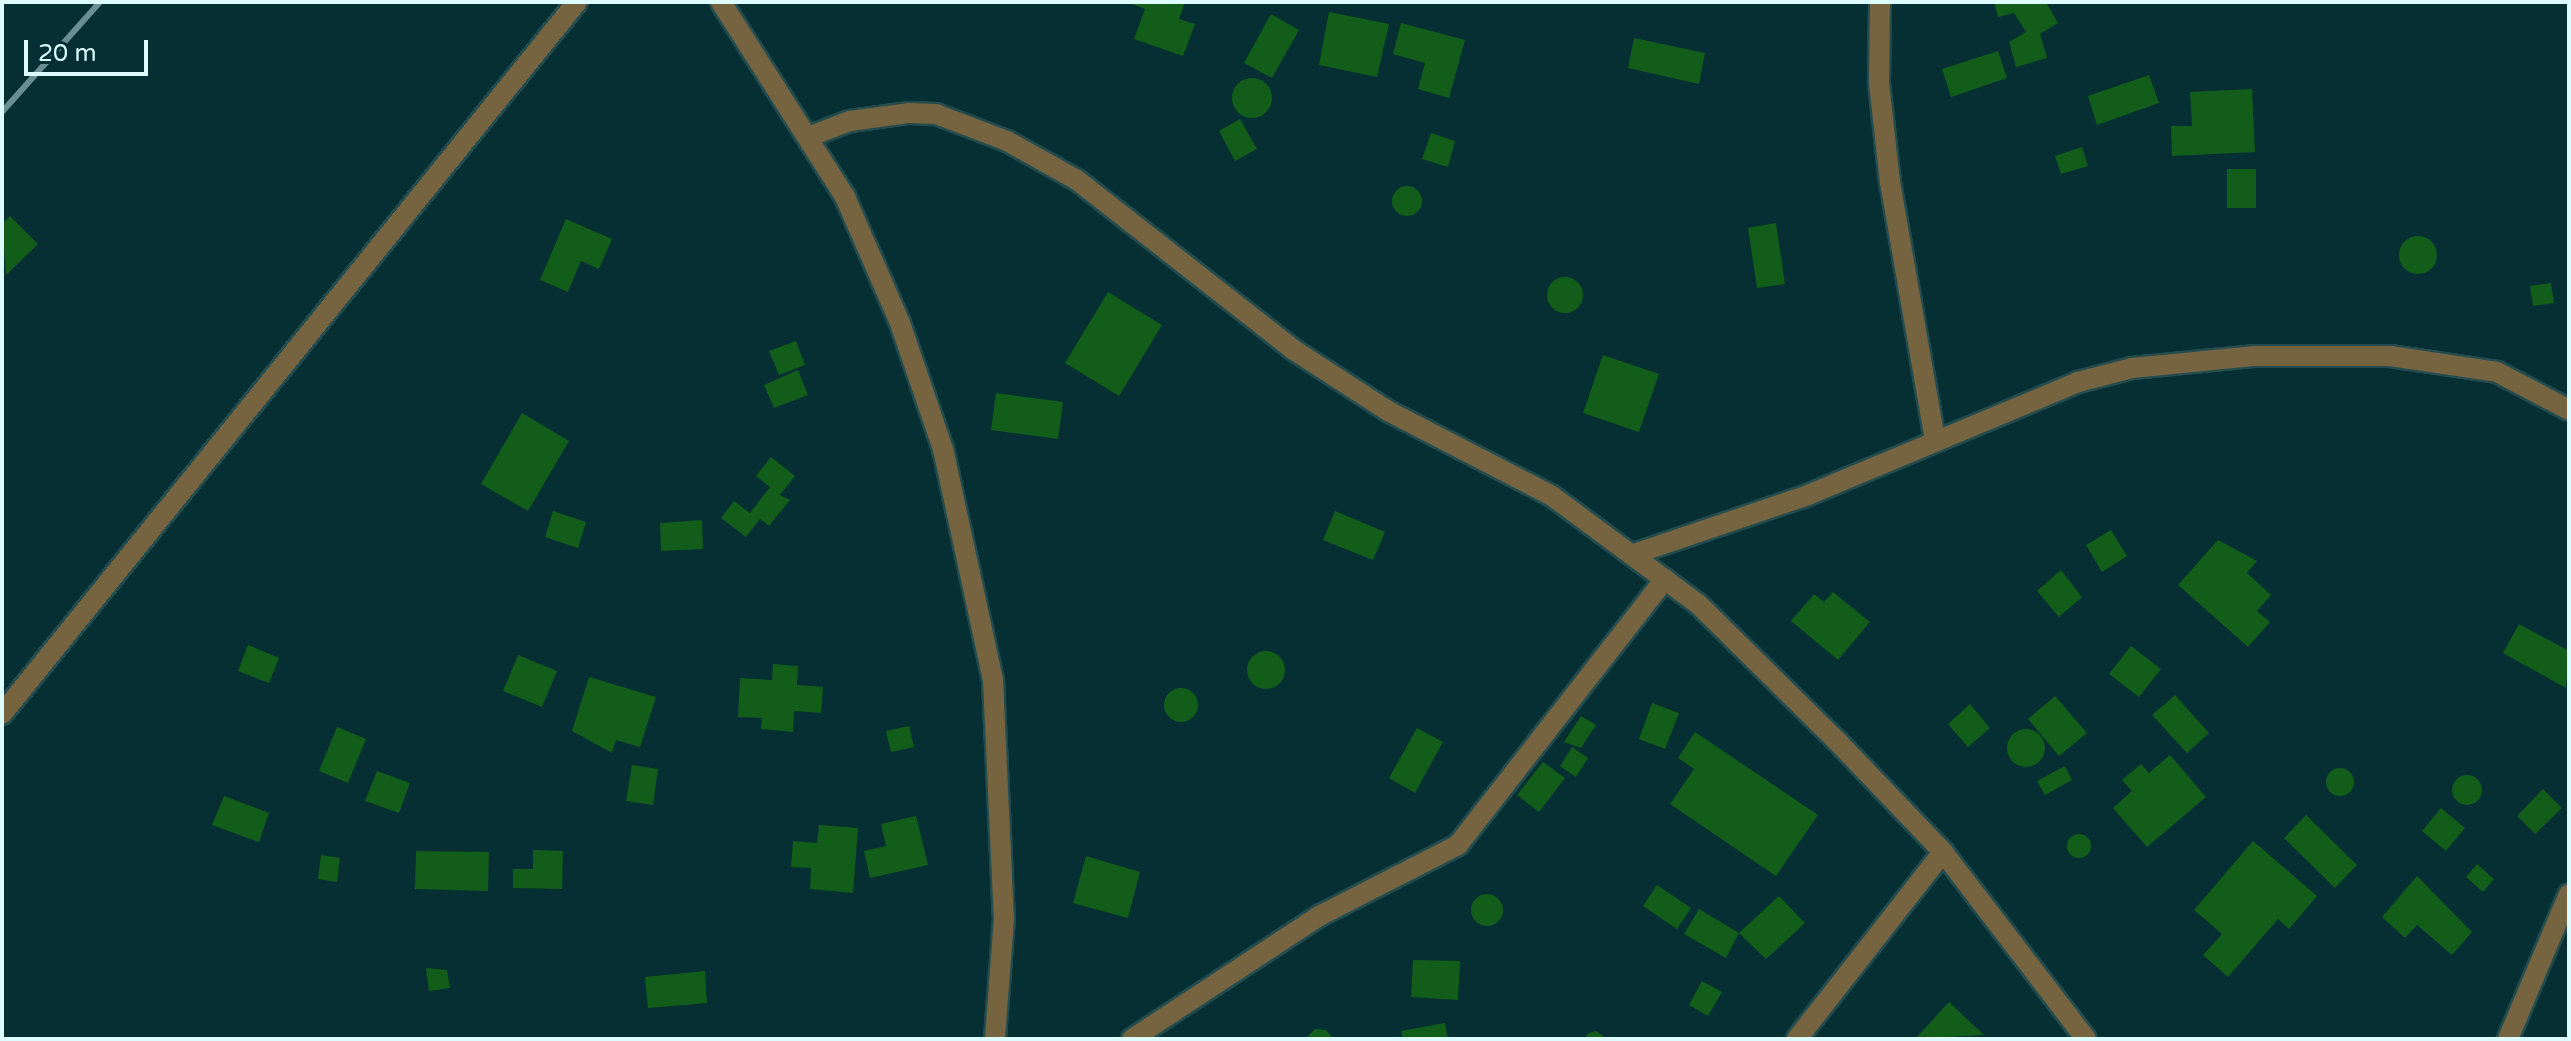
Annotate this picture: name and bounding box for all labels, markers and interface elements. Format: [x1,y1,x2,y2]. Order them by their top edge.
scale bar [28,24,152,74]
text: 20 m [38,39,96,68]

